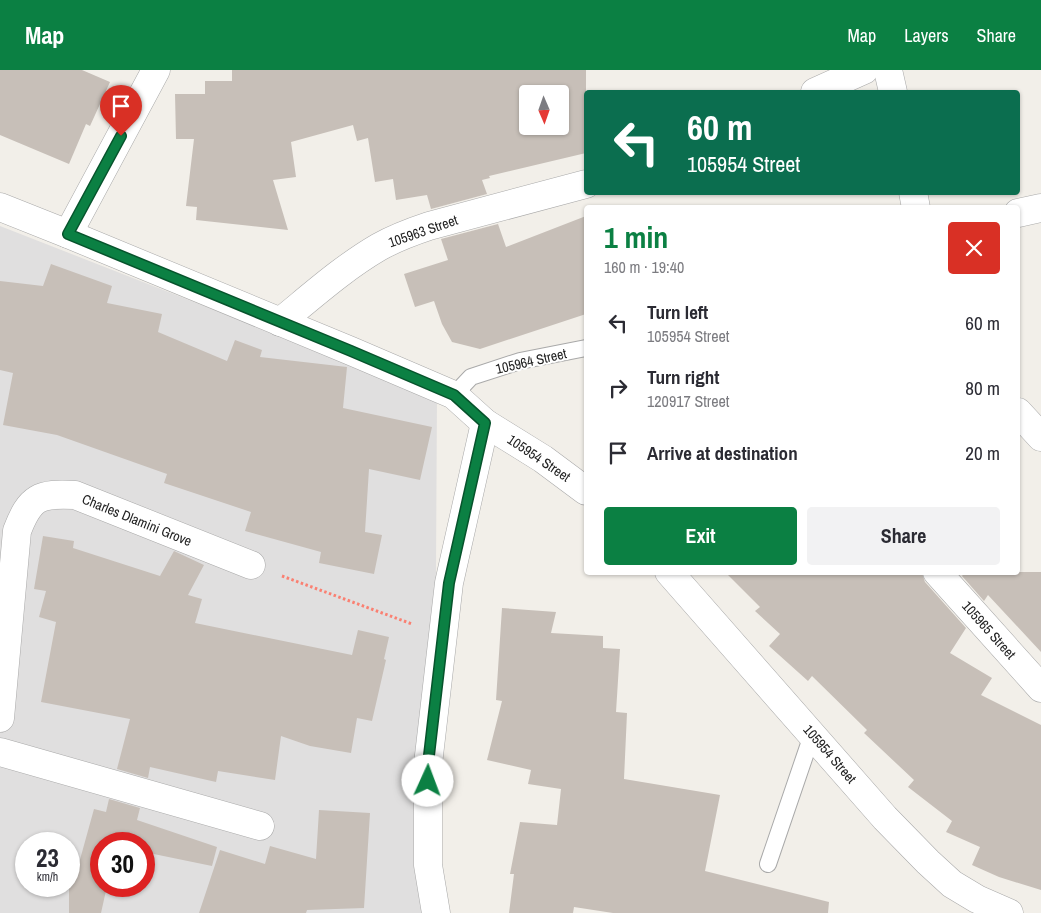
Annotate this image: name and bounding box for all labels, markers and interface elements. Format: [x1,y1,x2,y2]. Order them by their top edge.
text: Map [25,19,64,51]
text: Map [848,23,876,48]
text: Layers [904,23,949,48]
text: Share [977,23,1016,48]
pin [100,85,142,136]
north arrow [519,85,569,135]
map controls [519,85,569,135]
icon: arrive [107,92,135,120]
text: 60 m [687,104,752,151]
icon: left [604,110,669,175]
text: 105954 Street [687,149,800,179]
street label: 105963 Street [386,211,460,251]
text: 1 min [604,217,668,257]
button: close [948,222,1000,274]
text: 160 m · 19:40 [604,256,684,278]
text: Turn left [647,299,708,325]
icon: left [604,309,632,337]
text: 60 m [965,310,1000,336]
text: 105954 Street [647,325,729,347]
street label: 105964 Street [494,344,568,378]
text: Turn right [647,364,719,390]
icon: right [604,374,632,402]
text: 80 m [965,375,1000,401]
text: 120917 Street [647,390,729,412]
street label: 105954 Street [504,430,574,486]
icon: arrive [604,439,632,467]
text: Arrive at destination [647,440,798,466]
text: 20 m [965,440,1000,466]
street label: Charles Dlamini Grove [80,490,194,550]
button: Exit [604,507,797,565]
button: Share [807,507,1000,565]
street label: 105965 Street [958,597,1020,663]
street label: 105954 Street [800,721,860,787]
position arrow [401,754,453,806]
speed limit sign: 30 [90,832,155,897]
text: 23 [36,841,59,875]
text: km/h [37,869,58,885]

